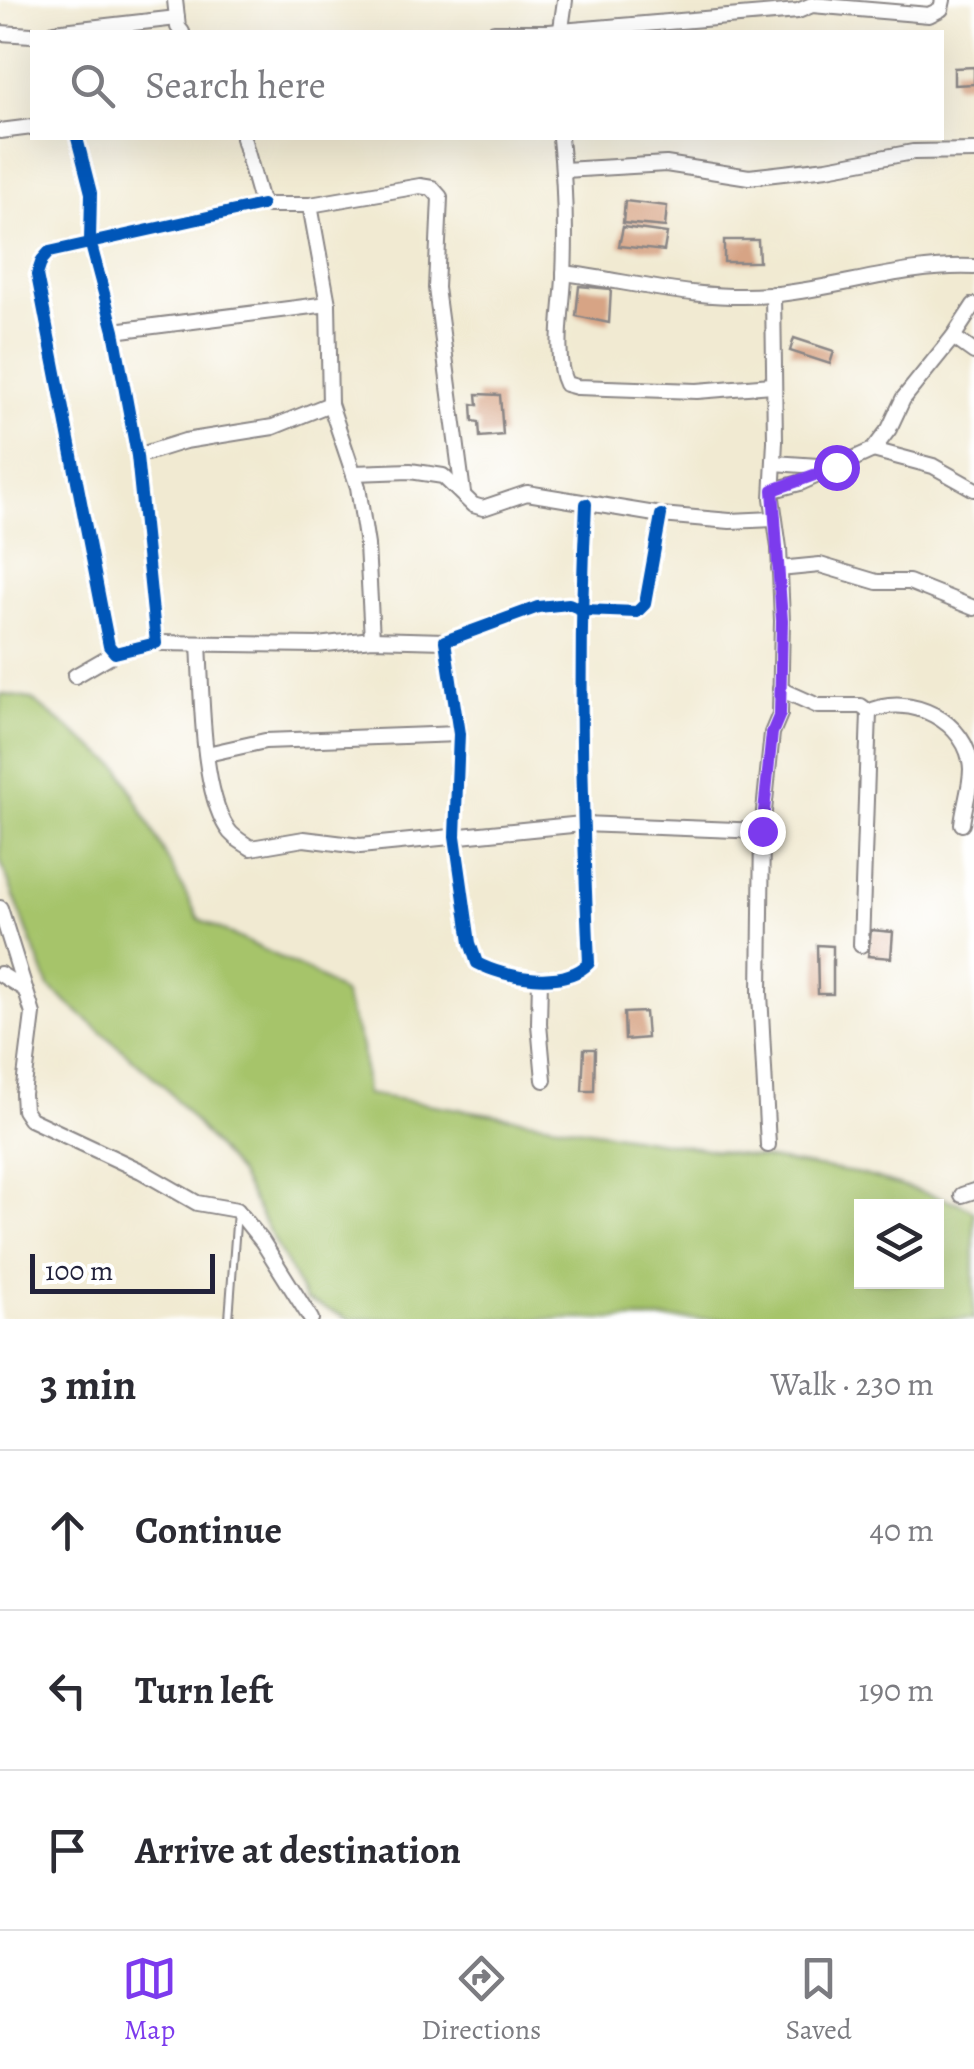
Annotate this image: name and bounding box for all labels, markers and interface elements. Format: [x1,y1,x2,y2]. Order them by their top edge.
search box [30,30,944,140]
icon: search [65,58,120,113]
text: Search here [145,59,326,111]
route start [814,445,860,491]
route end [740,809,786,855]
map controls [854,1199,944,1289]
button: layers [854,1199,944,1289]
scale bar [30,1249,215,1294]
text: 100 m [45,1252,113,1290]
text: 3 min [40,1356,136,1413]
text: Walk · 230 m [771,1362,934,1406]
icon: ahead [40,1503,95,1558]
text: Continue [135,1504,282,1556]
text: 40 m [869,1508,934,1552]
icon: left [40,1663,95,1718]
text: Turn left [135,1664,274,1716]
text: 190 m [858,1668,934,1712]
icon: arrive [40,1823,95,1878]
text: Arrive at destination [135,1824,461,1876]
tab: Map [122,1951,177,2049]
tab: Directions [421,1951,541,2049]
tab: Saved [786,1951,852,2049]

